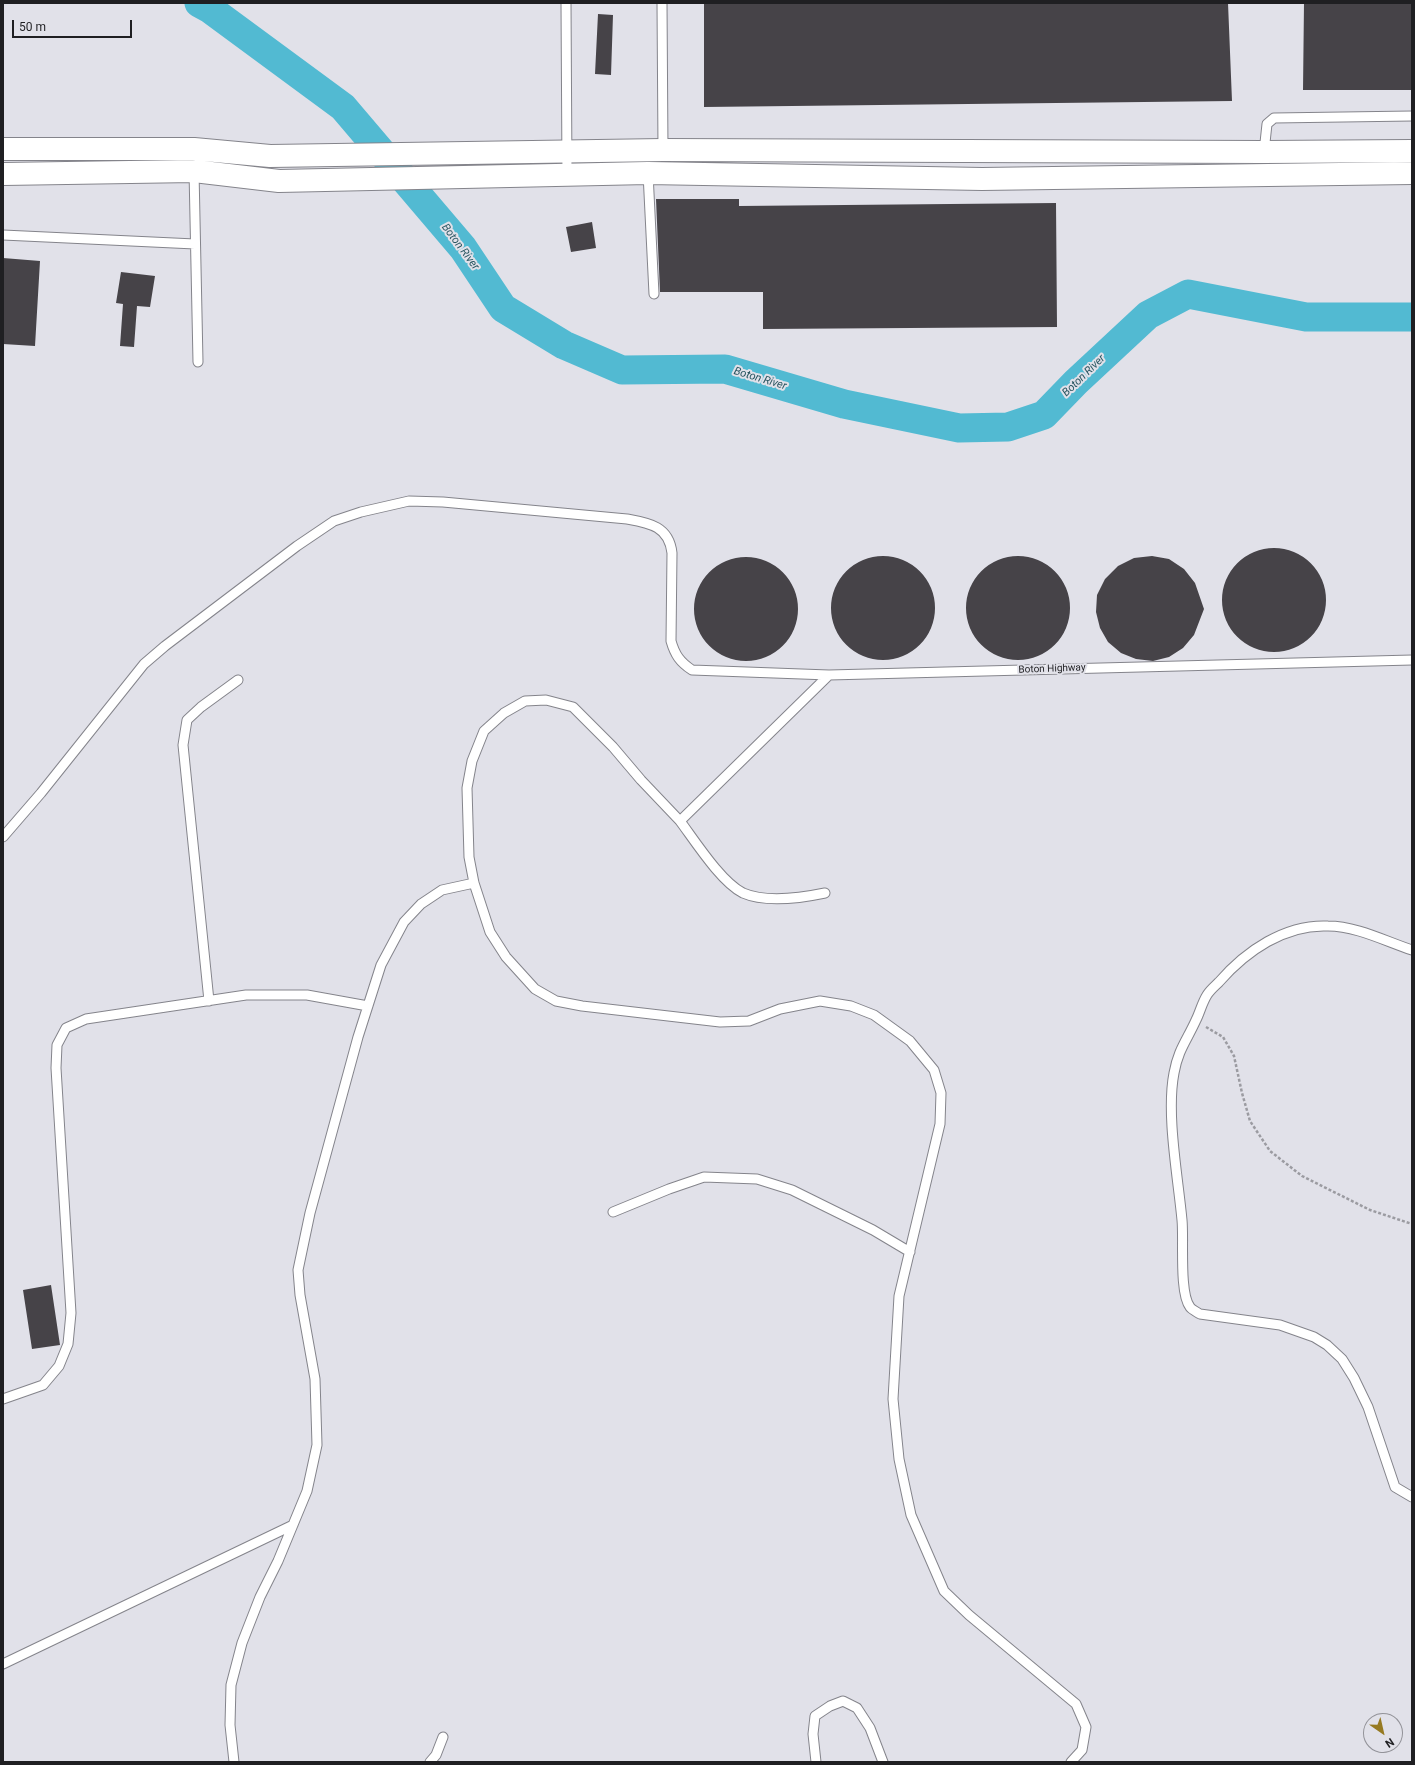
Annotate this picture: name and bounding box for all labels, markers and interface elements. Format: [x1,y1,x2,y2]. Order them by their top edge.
scale bar [14,12,134,38]
text: 50 m [19,20,46,34]
water label: Boton River [438,221,482,273]
water label: Boton River [1060,352,1108,400]
water label: Boton River [732,365,788,393]
street label: Boton Highway [1018,662,1086,676]
north arrow [1363,1713,1403,1753]
text: N [1383,1735,1396,1750]

